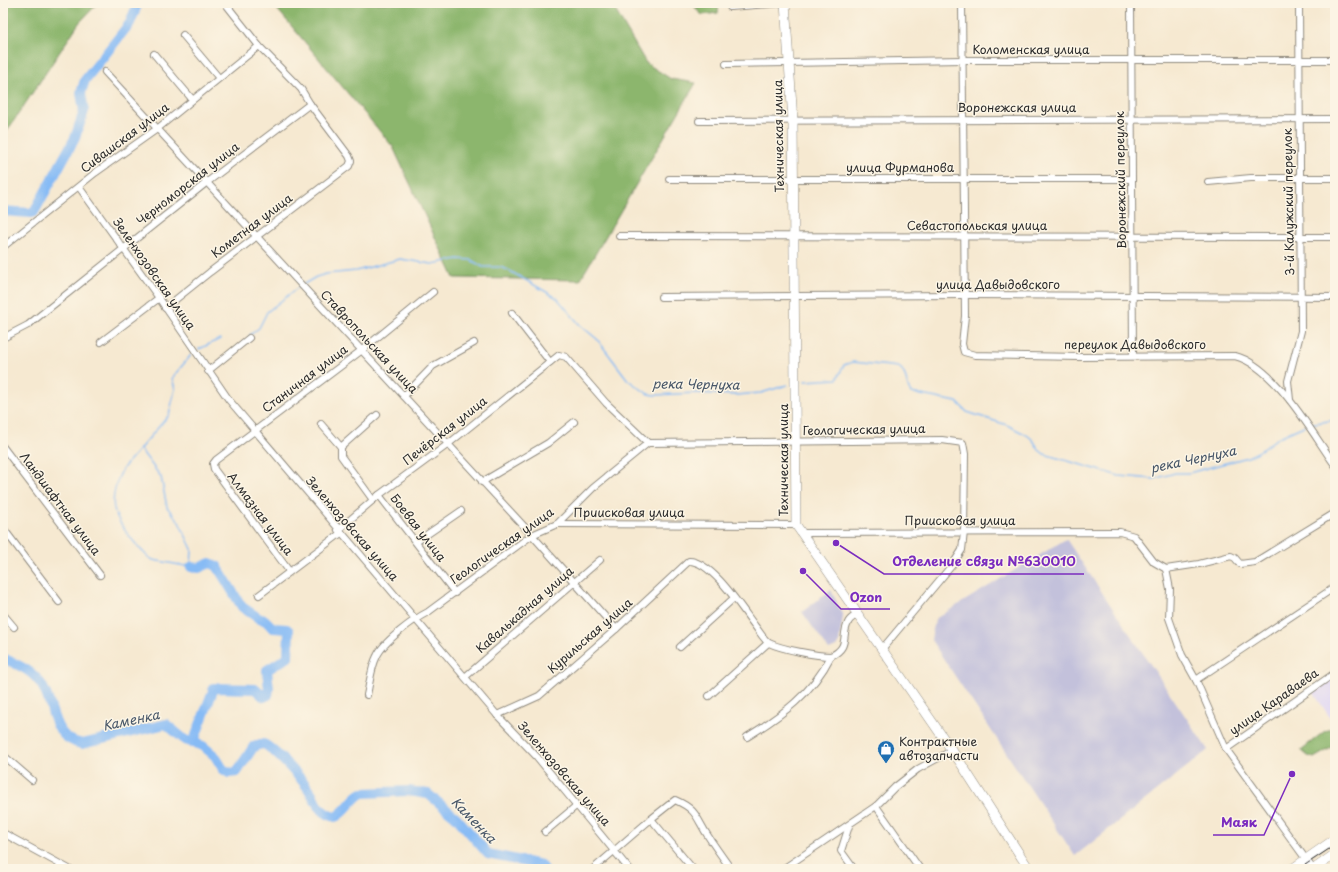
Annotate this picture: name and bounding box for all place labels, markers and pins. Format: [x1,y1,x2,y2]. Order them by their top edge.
callout: Отделение связи №630010 [884,549,1084,574]
callout: Ozon [841,584,890,609]
place label: Контрактные автозапчасти [899,732,979,764]
shop icon: Контрактные автозапчасти [876,739,896,764]
callout: Маяк [1213,810,1264,835]

